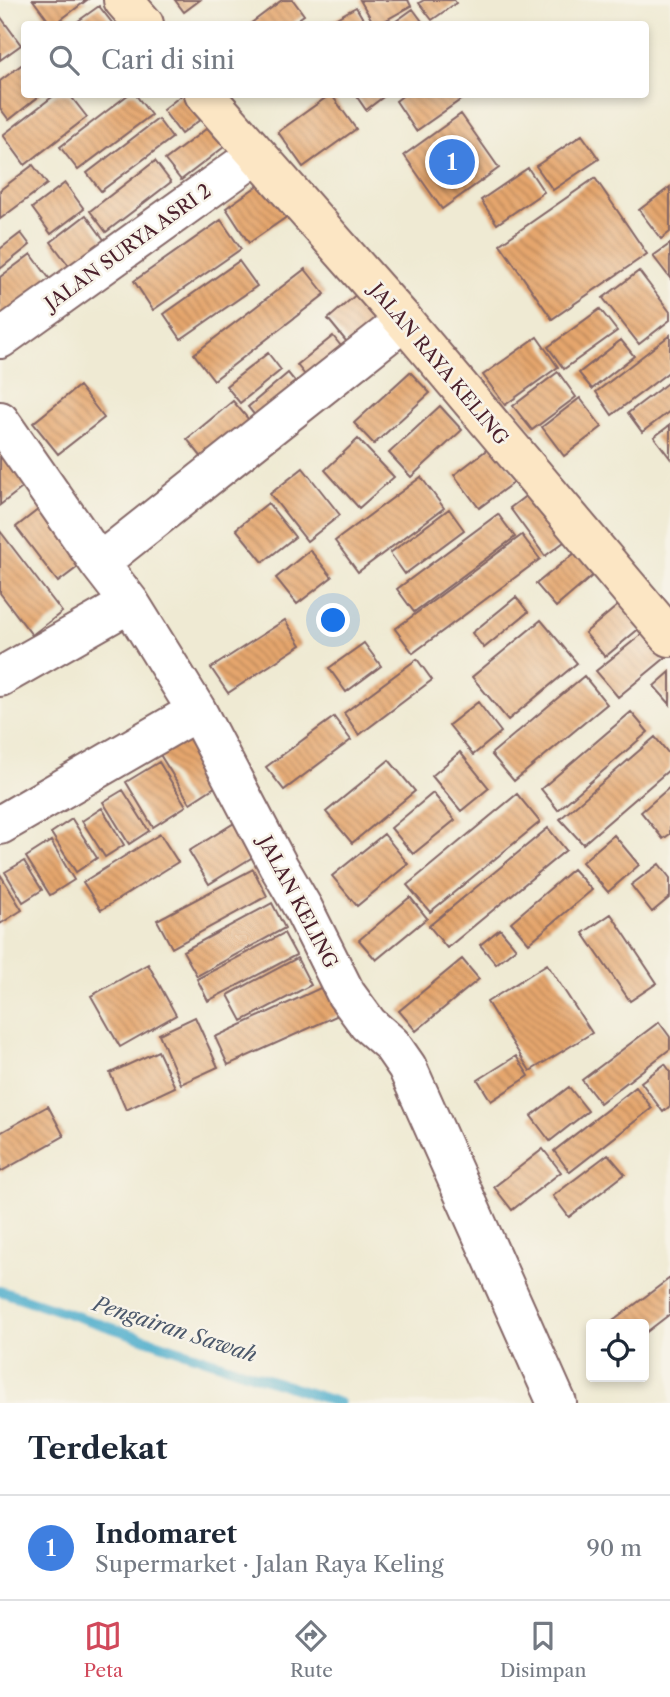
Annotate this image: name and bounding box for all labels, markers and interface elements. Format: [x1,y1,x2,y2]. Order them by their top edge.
search box [21,21,649,98]
icon: search [45,41,83,79]
text: Cari di sini [101,44,235,76]
pin: 1 [429,136,475,188]
street label: JALAN SURYA ASRI 2 [38,179,216,317]
street label: JALAN RAYA KELING [363,276,513,449]
your location [316,603,350,637]
street label: JALAN KELING [252,829,343,972]
water label: Pengairan Sawah [88,1290,260,1367]
map controls [586,1319,649,1382]
button: locate [586,1319,649,1382]
text: Terdekat [28,1430,168,1467]
text: Indomaret [95,1518,237,1550]
text: 1 [46,1534,56,1562]
text: 90 m [586,1534,642,1562]
text: Supermarket · Jalan Raya Keling [95,1550,444,1578]
tab: Peta [84,1617,123,1682]
tab: Rute [290,1617,333,1682]
tab: Disimpan [500,1617,586,1682]

